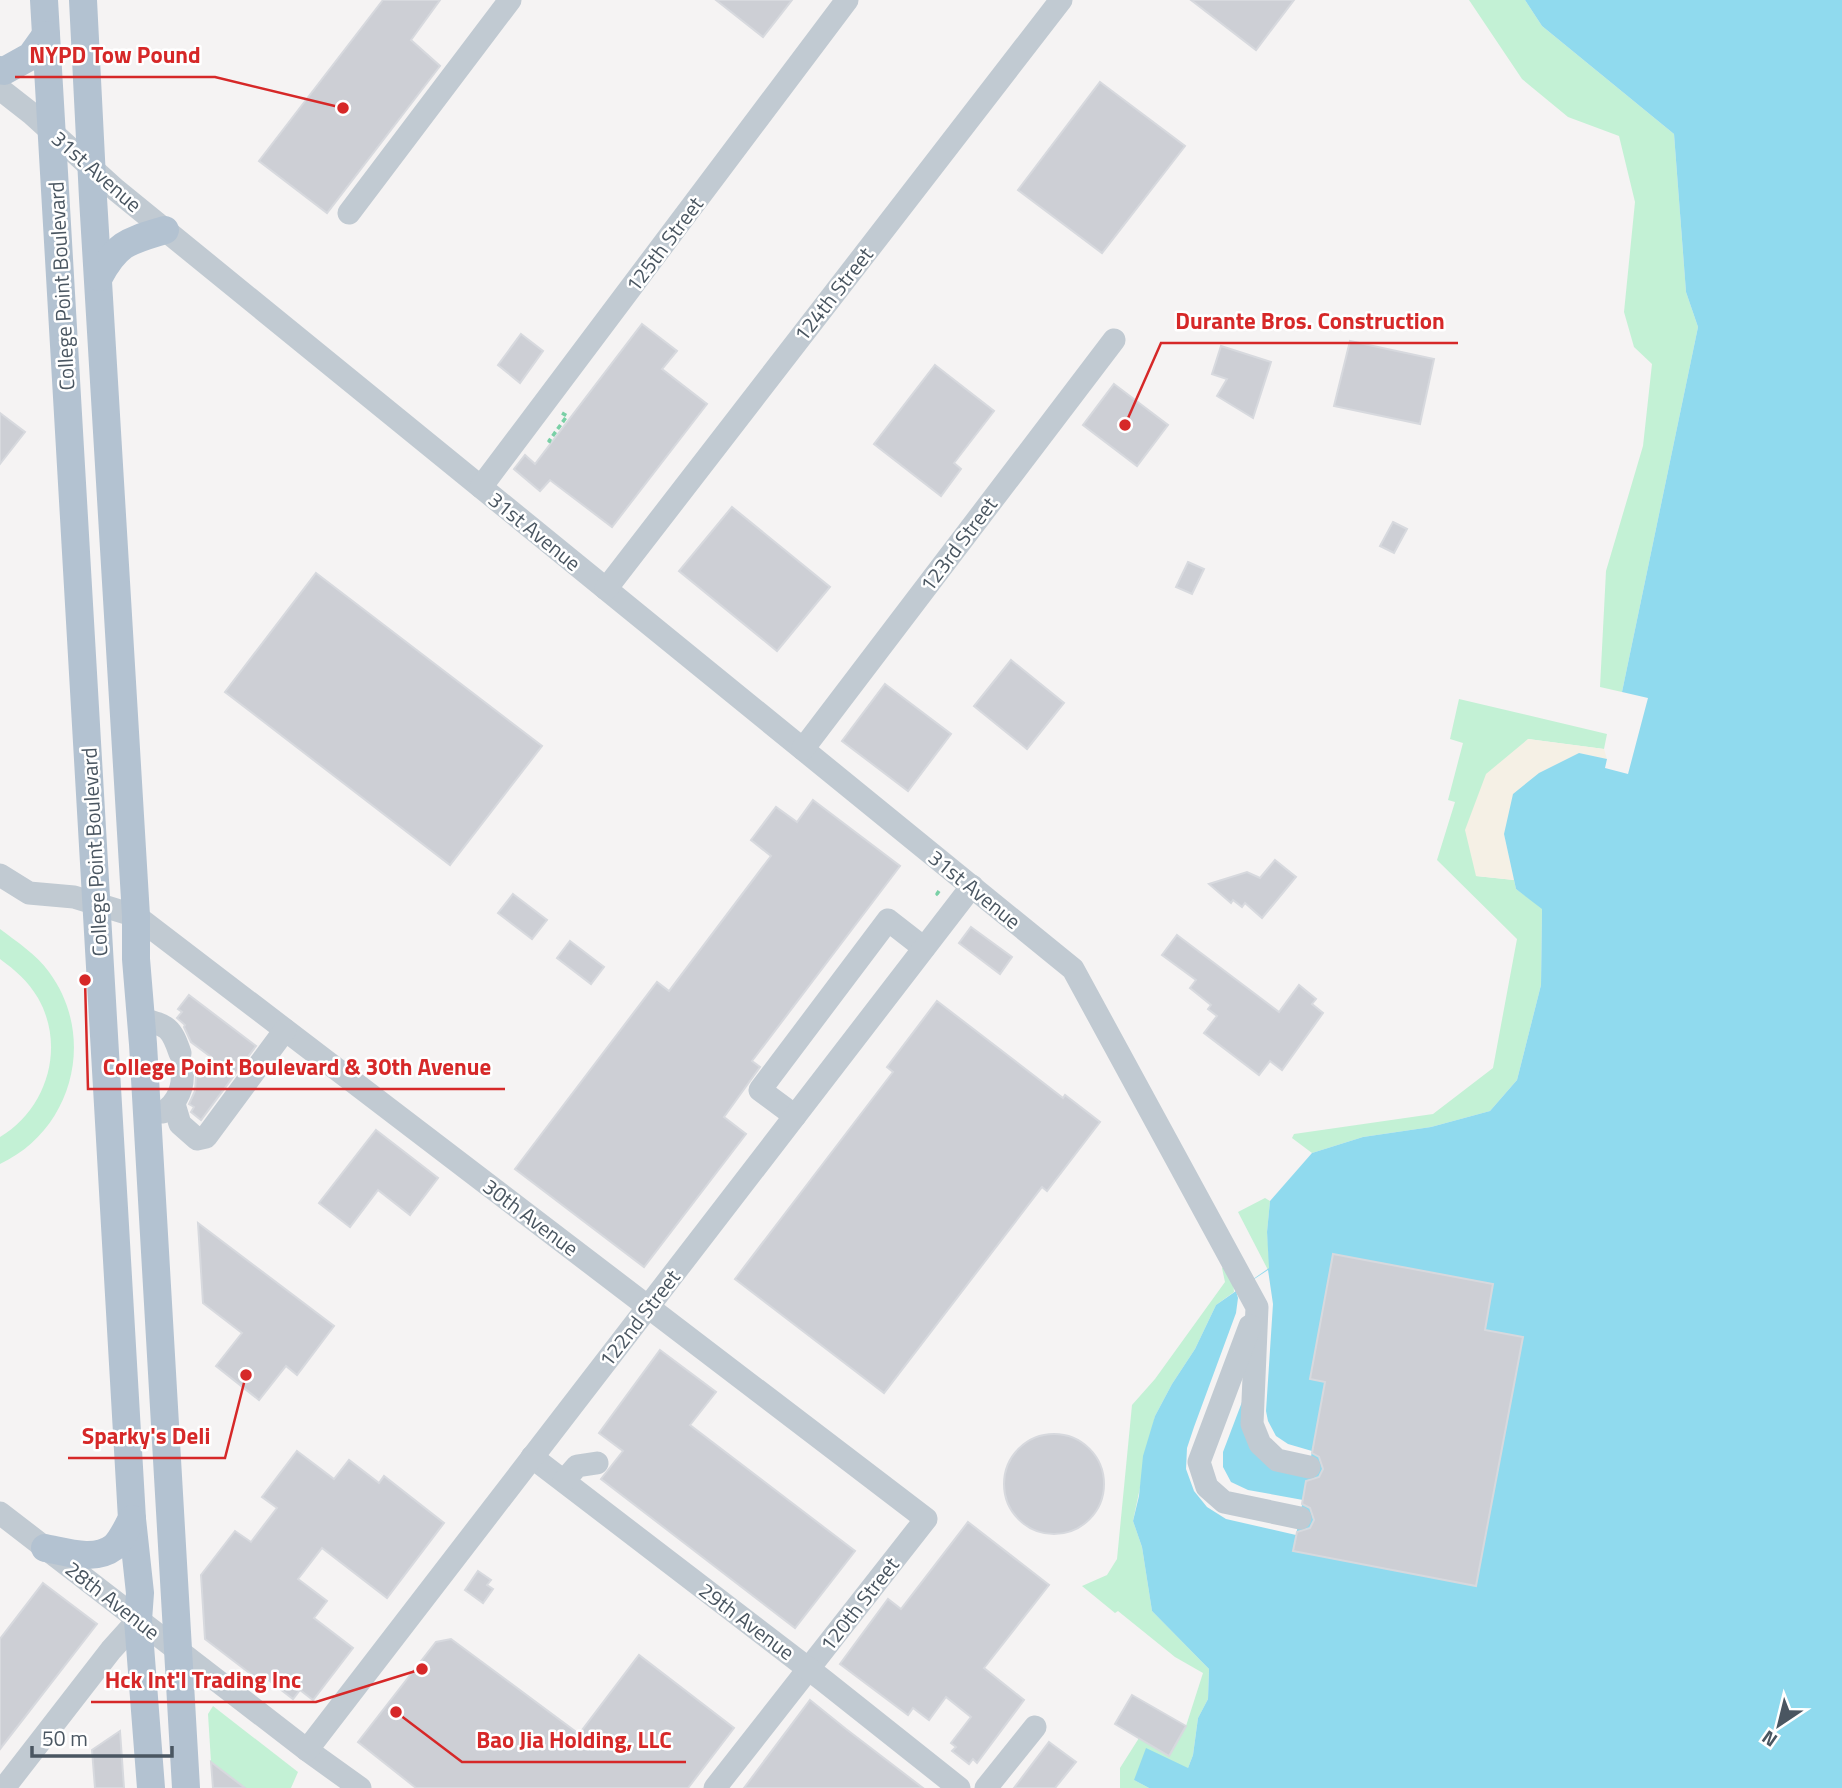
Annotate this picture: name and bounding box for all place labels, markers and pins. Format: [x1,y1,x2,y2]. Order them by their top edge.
callout: NYPD Tow Pound [15,33,215,77]
callout: Durante Bros. Construction [1161,299,1458,343]
callout: College Point Boulevard & 30th Avenue [88,1045,505,1089]
callout: Sparky's Deli [68,1414,225,1458]
callout: Hck Int'l Trading Inc [91,1658,316,1702]
callout: Bao Jia Holding, LLC [462,1718,686,1762]

